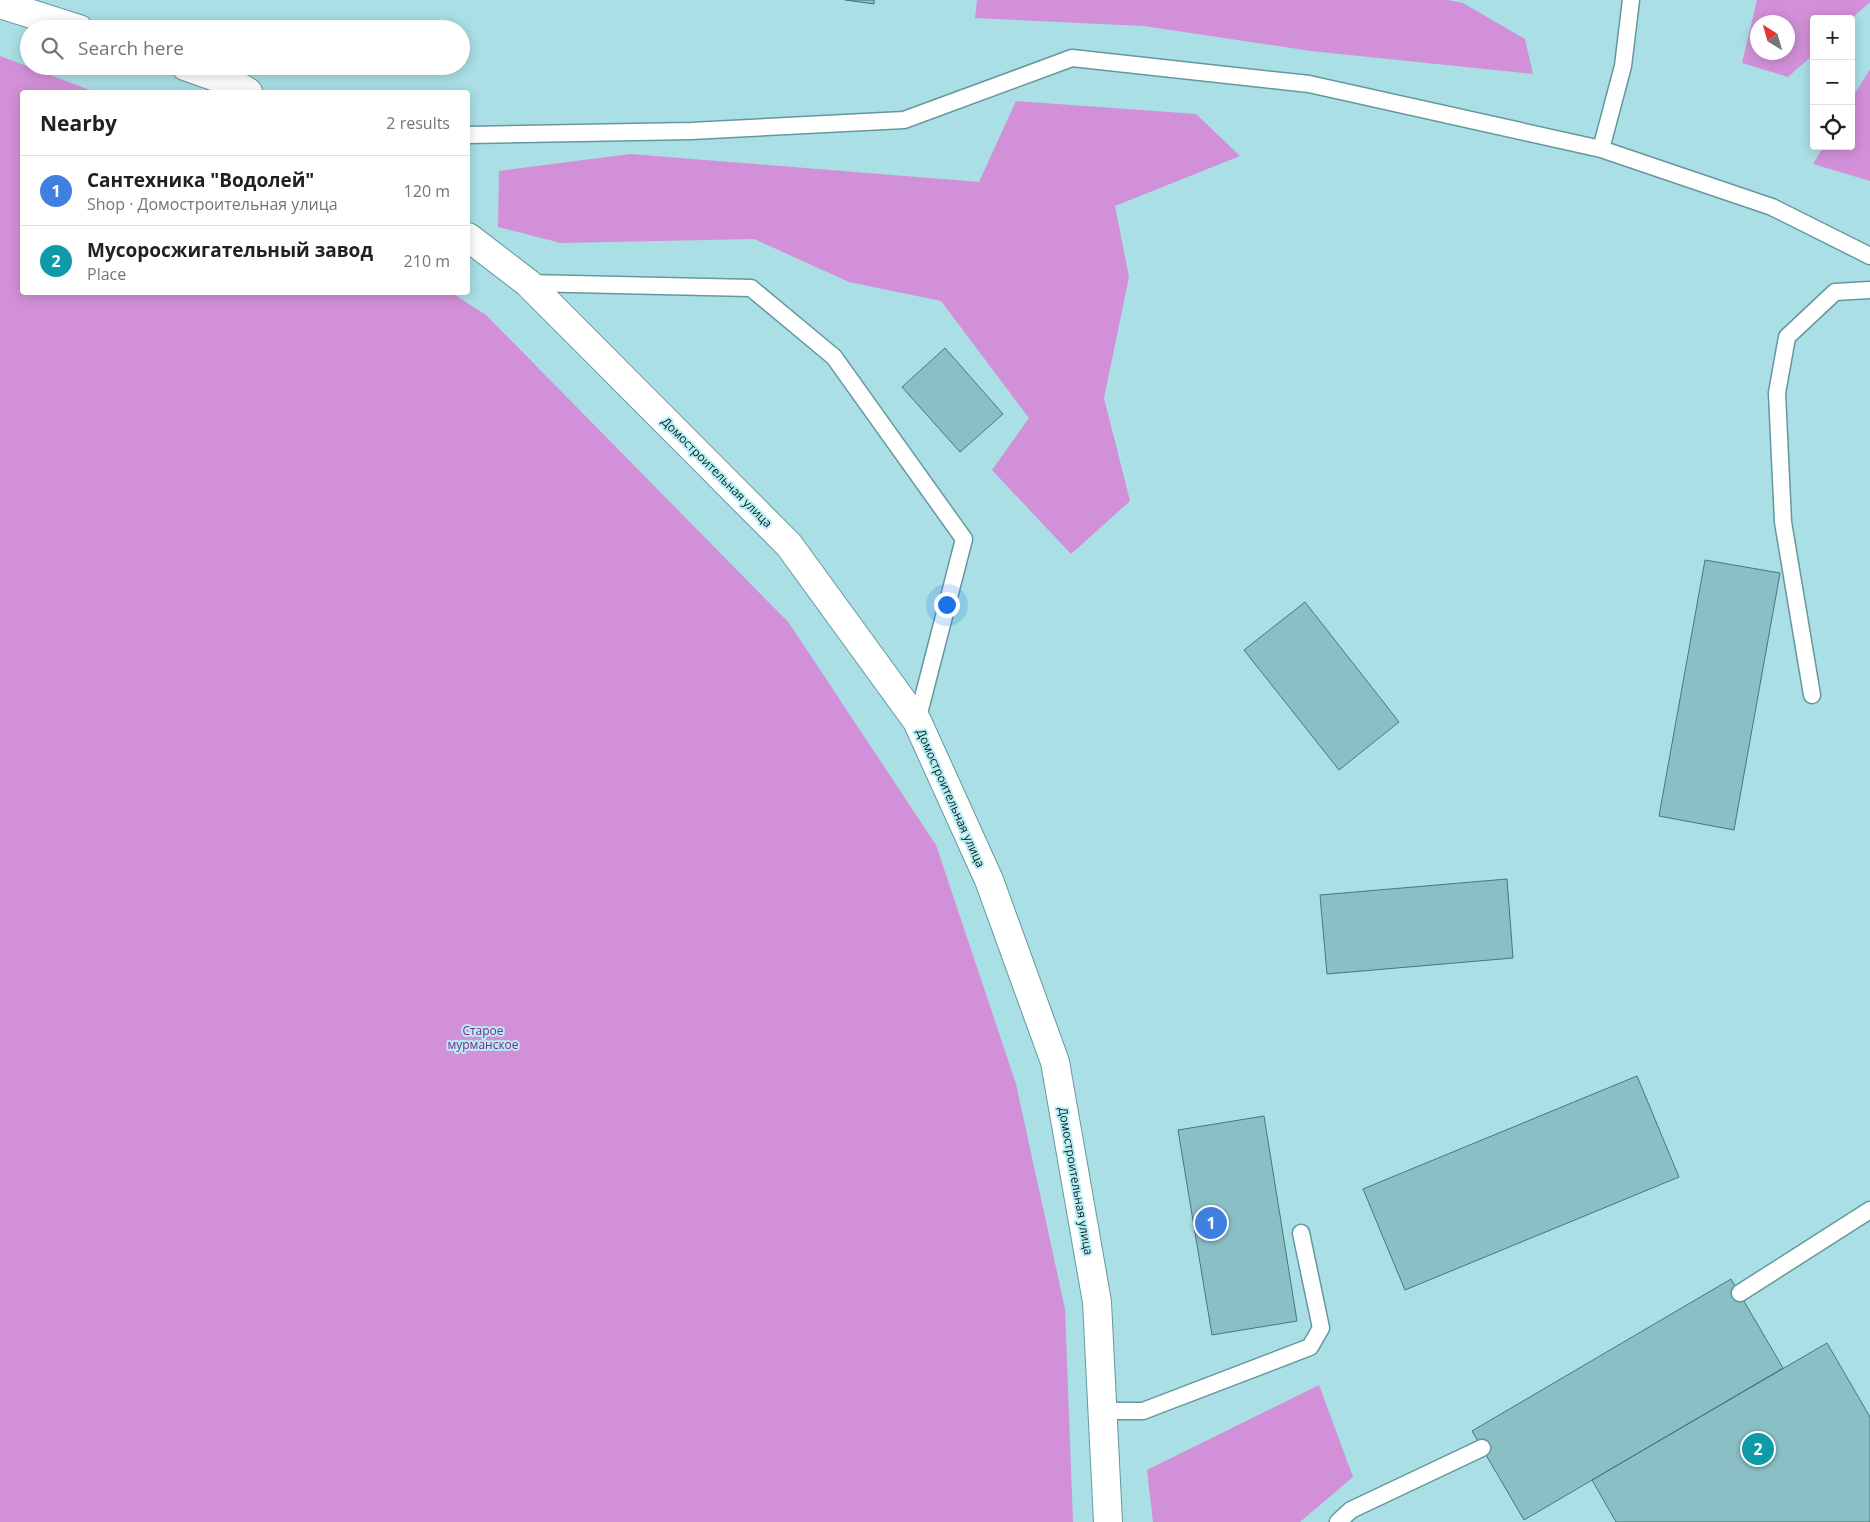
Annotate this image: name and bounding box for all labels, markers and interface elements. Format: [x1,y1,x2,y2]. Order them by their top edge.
north arrow [1750,15,1795,60]
map controls [1810,15,1855,150]
button: + [1810,15,1855,60]
search box [20,20,470,75]
icon: search [38,34,66,62]
text: Search here [78,35,184,61]
button: − [1810,60,1855,105]
button: locate [1810,105,1855,150]
text: Nearby [40,109,117,137]
text: 2 results [386,112,450,134]
text: Сантехника "Водолей" [87,167,314,193]
text: 1 [51,180,61,202]
text: 120 m [404,180,450,202]
text: Shop · Домостроительная улица [87,193,338,215]
text: Мусоросжигательный завод [87,237,373,263]
text: 2 [51,250,61,272]
text: 210 m [404,250,450,272]
text: Place [87,263,126,285]
street label: Домостроительная улица [658,413,776,531]
your location [934,592,960,618]
street label: Домостроительная улица [913,726,989,870]
park label: Старое мурманское [447,1022,519,1053]
street label: Домостроительная улица [1055,1106,1097,1256]
pin: 1 [1195,1204,1227,1242]
pin: 2 [1742,1430,1774,1468]

